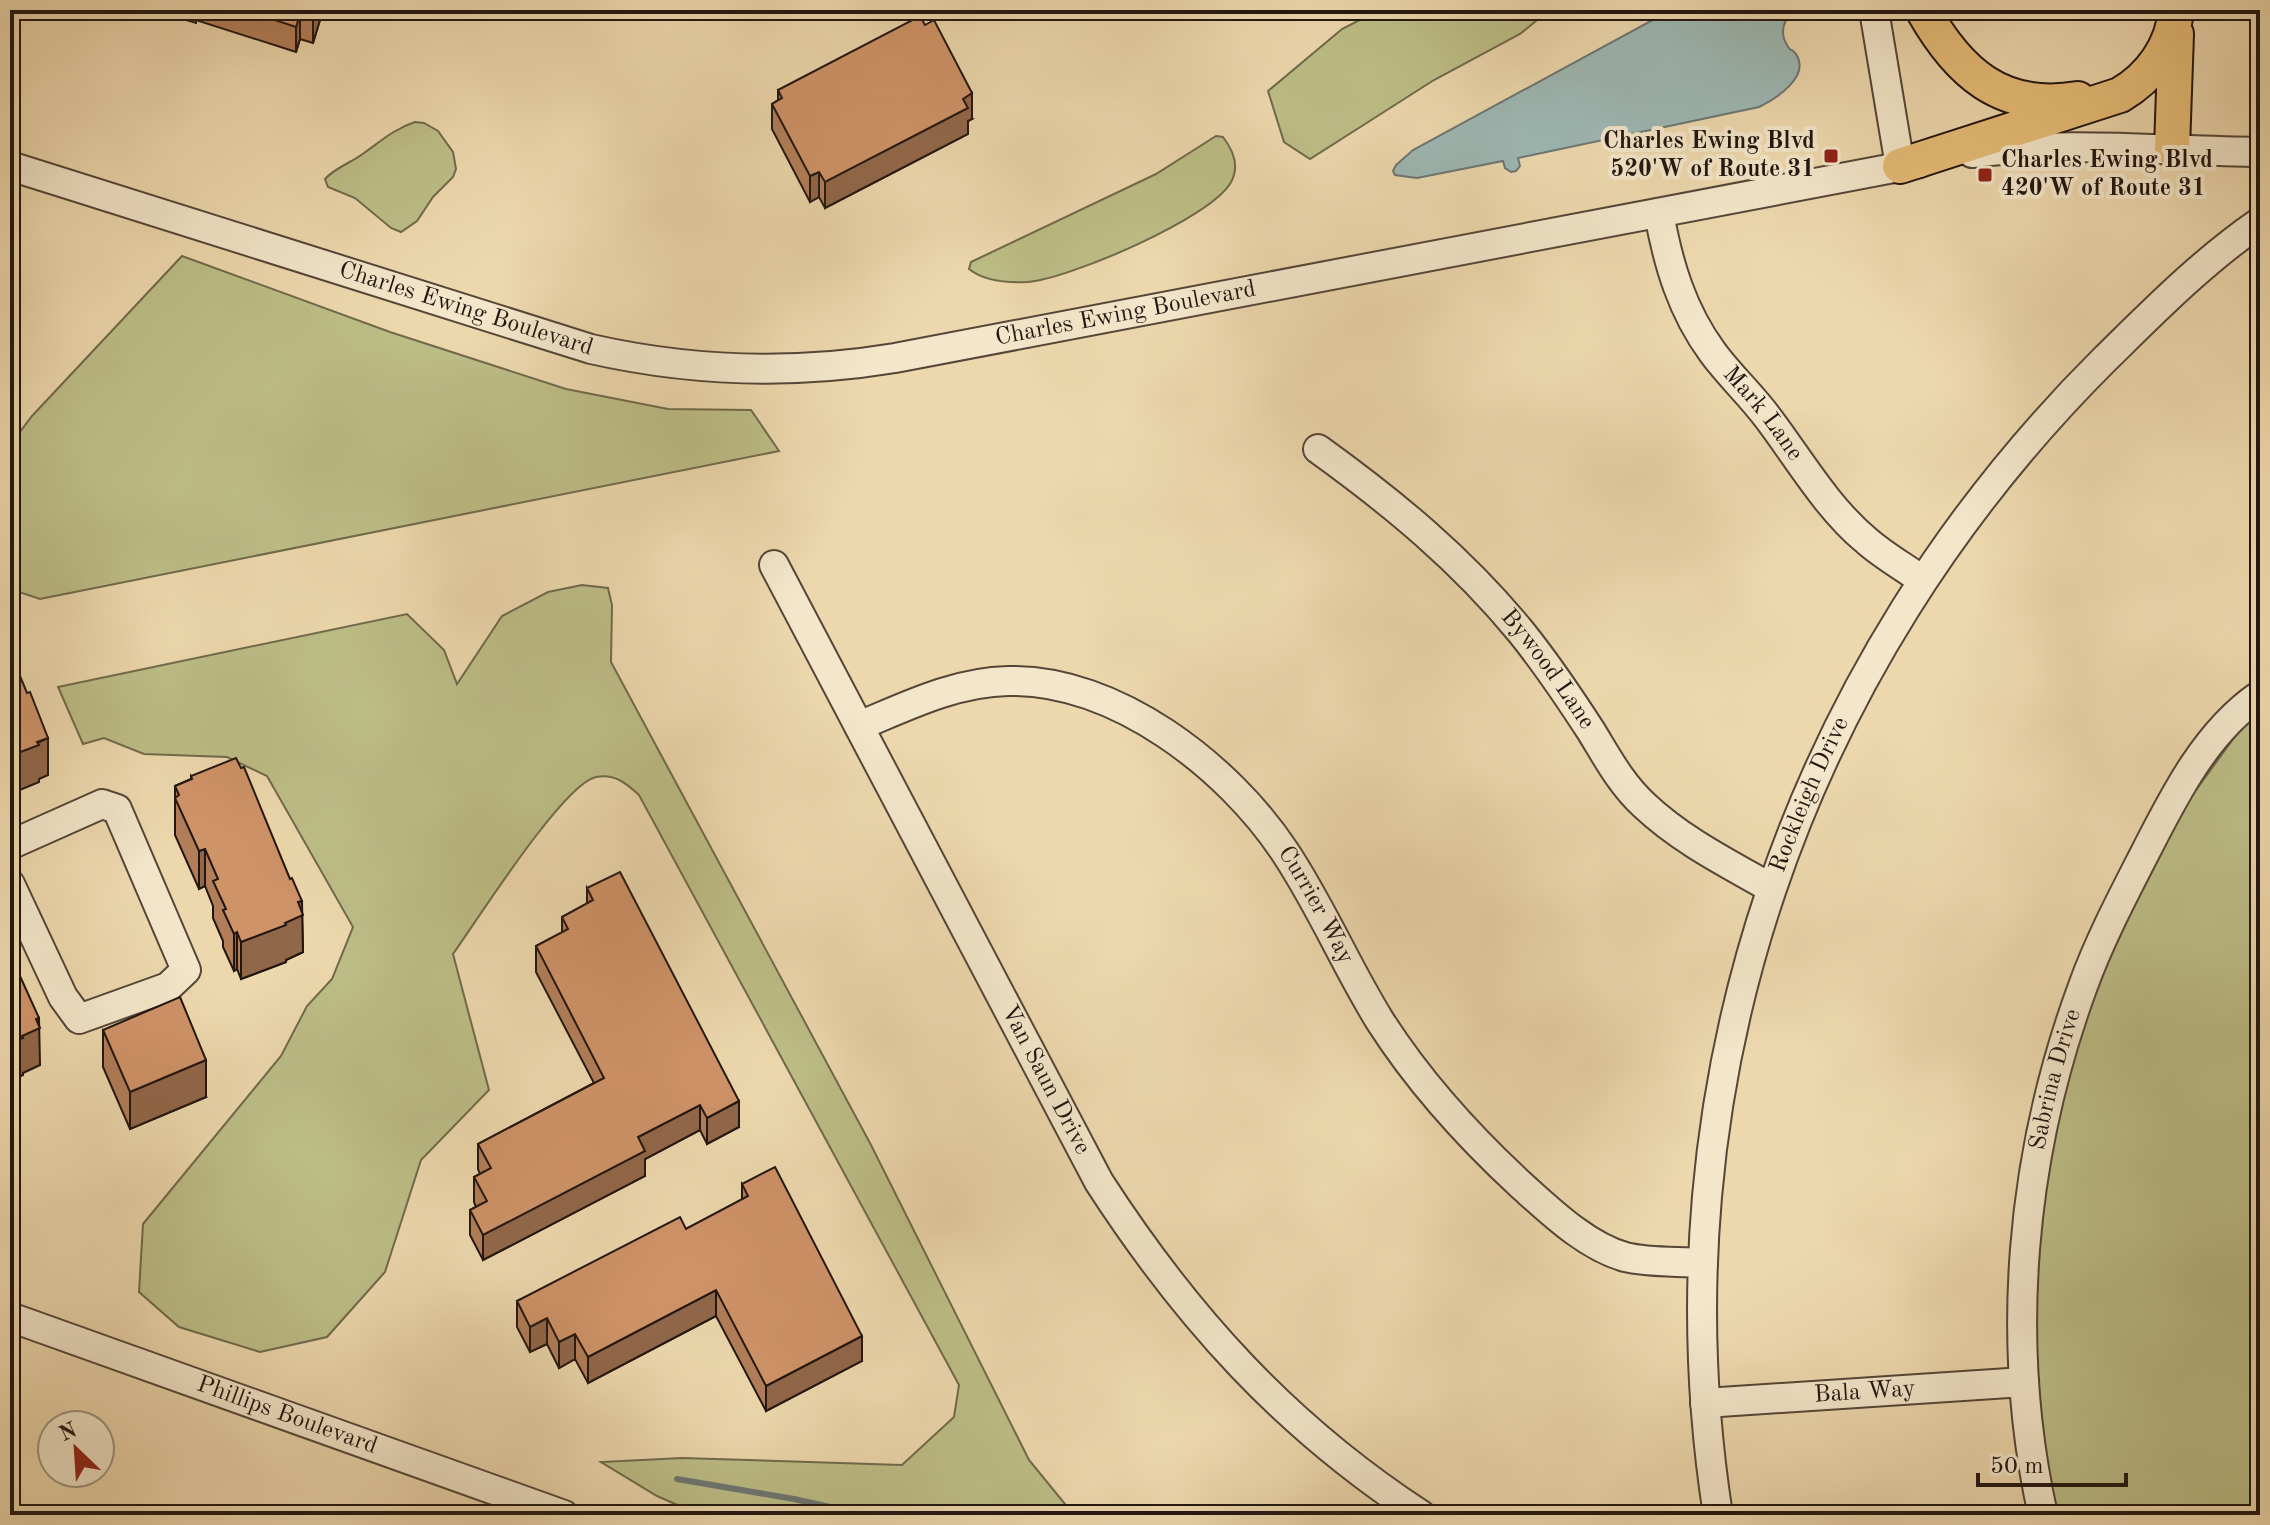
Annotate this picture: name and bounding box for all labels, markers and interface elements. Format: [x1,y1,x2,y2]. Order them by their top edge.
place label: Charles Ewing Blvd 520'W of Route 31 [1603,130,1815,182]
marker: Charles Ewing Blvd 520'W of Route 31 [1822,147,1840,165]
place label: Charles Ewing Blvd 420'W of Route 31 [2001,149,2213,201]
marker: Charles Ewing Blvd 420'W of Route 31 [1976,166,1994,184]
street label: Charles Ewing Boulevard [336,258,596,361]
street label: Charles Ewing Boulevard [993,278,1258,351]
street label: Mark Lane [1718,362,1807,465]
street label: Bywood Lane [1496,605,1599,734]
street label: Rockleigh Drive [1766,713,1854,876]
street label: Currier Way [1273,842,1358,968]
street label: Van Saun Drive [996,1001,1094,1159]
street label: Sabrina Drive [2026,1006,2086,1152]
street label: Phillips Boulevard [193,1373,380,1459]
street label: Bala Way [1813,1377,1916,1408]
north arrow [36,1409,116,1489]
text: N [56,1419,81,1446]
scale bar [1978,1437,2126,1487]
text: 50 m [1990,1455,2044,1479]

